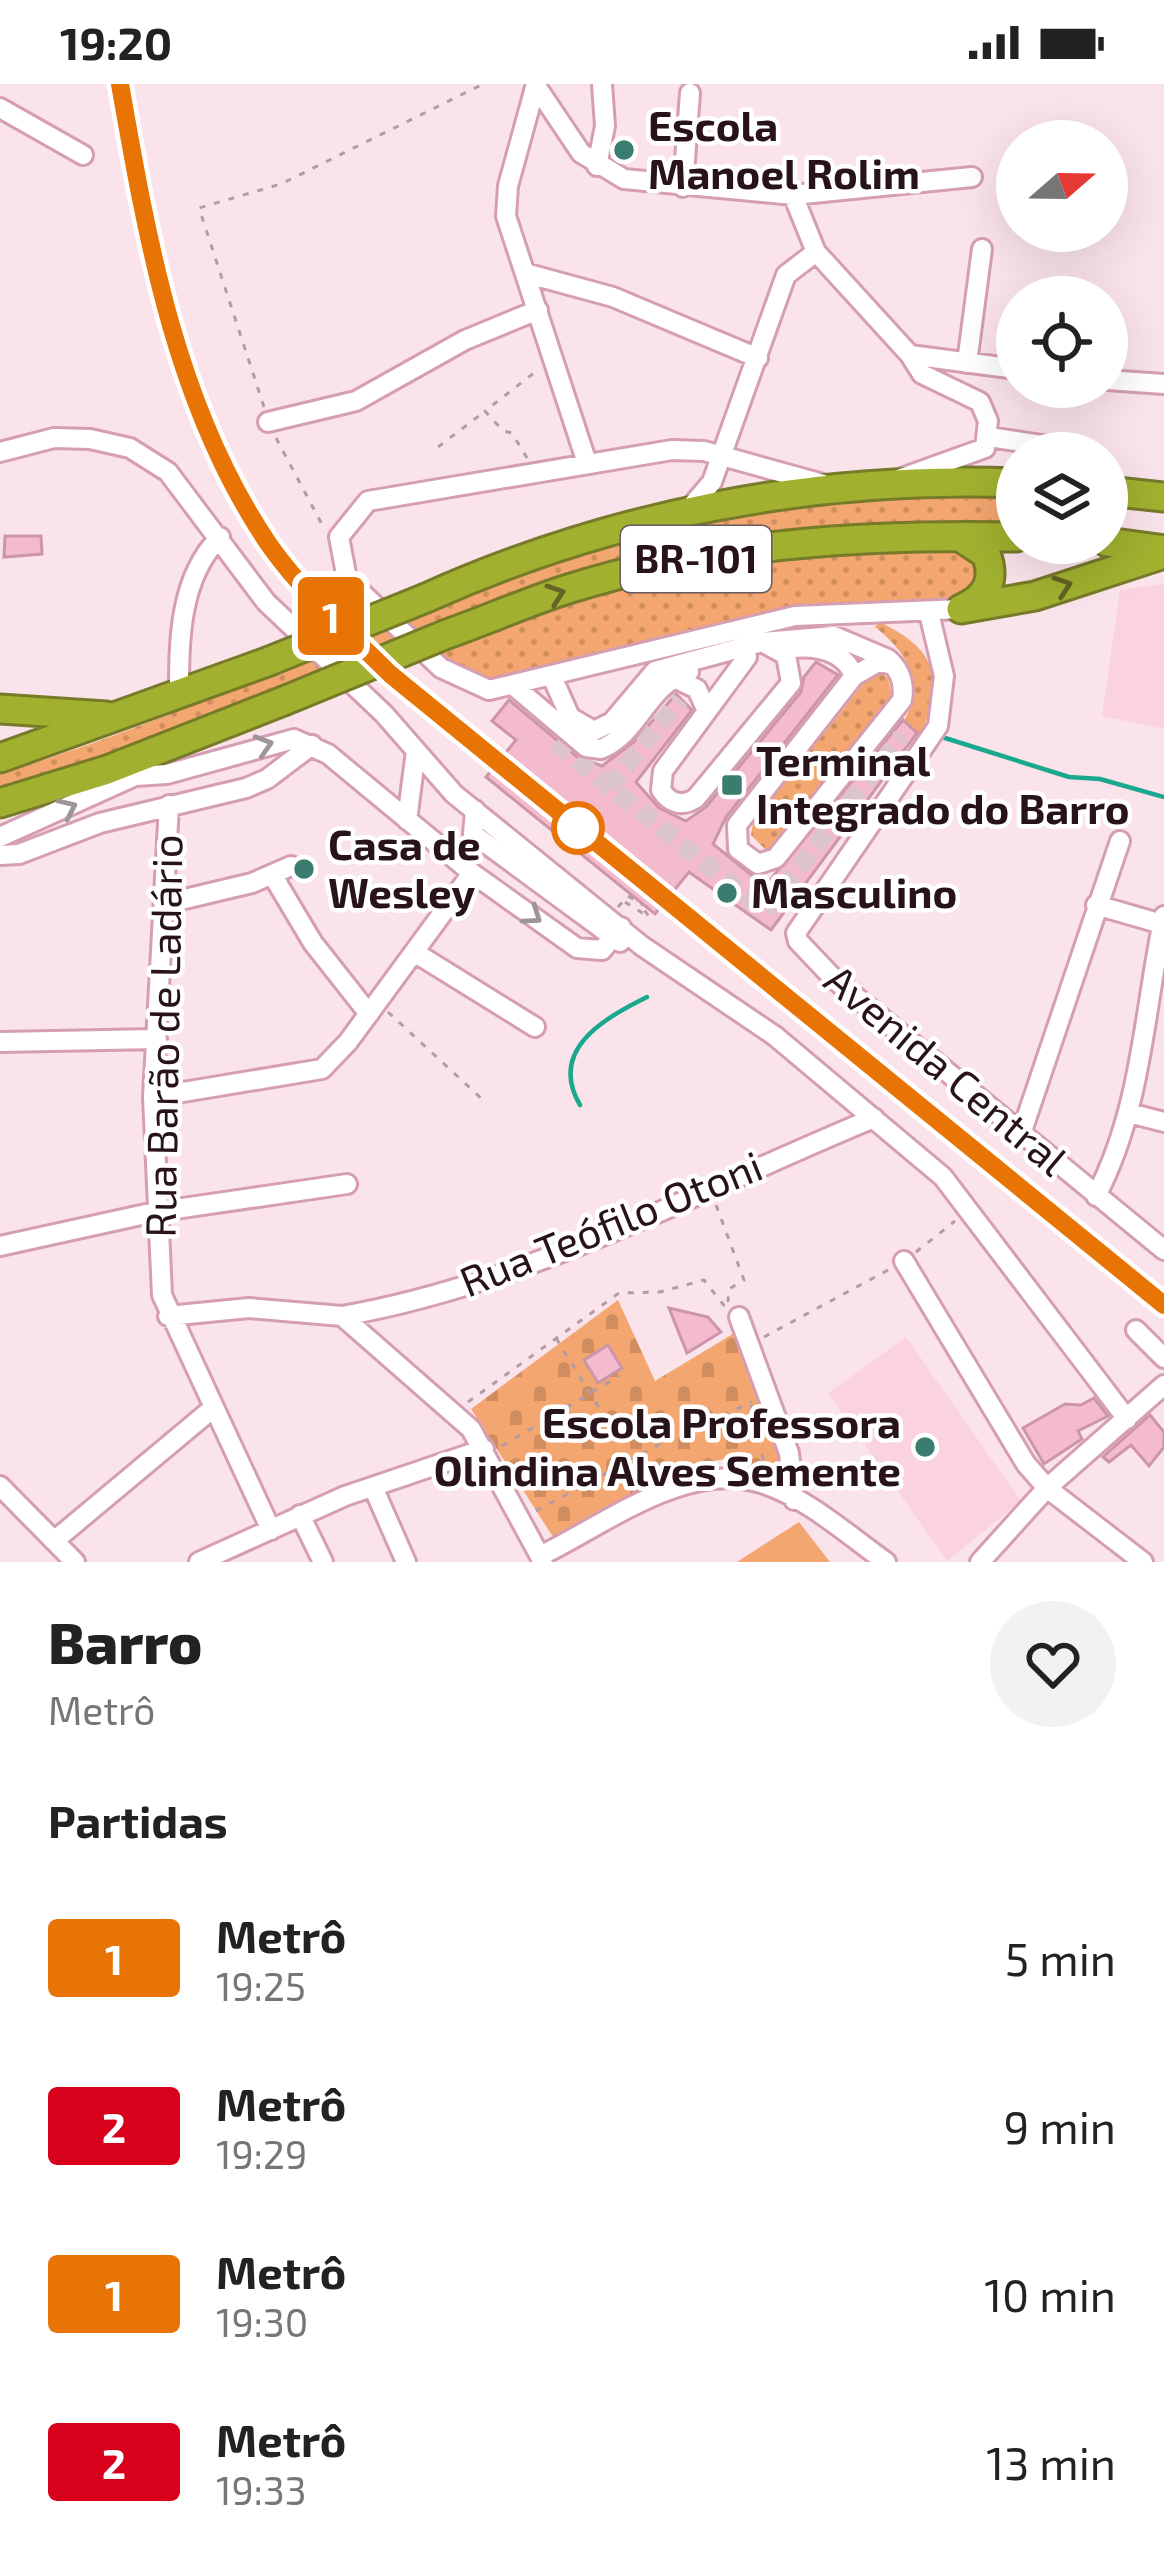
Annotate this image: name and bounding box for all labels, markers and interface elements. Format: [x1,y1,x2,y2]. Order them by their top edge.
text: 19:20 [60,15,172,69]
place label: Escola Manoel Rolim [648,99,920,197]
north arrow [996,120,1128,252]
map controls [996,120,1128,564]
marker: Escola Manoel Rolim [611,137,637,163]
button: locate [996,276,1128,408]
button: layers [996,432,1128,564]
road number: BR-101 [621,526,771,592]
one-way arrow [1051,576,1072,600]
line badge: 1 [292,577,370,655]
one-way arrow [545,584,566,608]
text: 1 [322,591,340,641]
one-way arrow [253,734,274,759]
place label: Terminal Integrado do Barro [756,734,1130,832]
marker: Terminal Integrado do Barro [719,772,745,798]
one-way arrow [56,799,77,822]
unlabelled marker [553,803,603,853]
place label: Casa de Wesley [328,818,481,917]
street label: Rua Barão de Ladário [133,834,191,1238]
marker: Casa de Wesley [291,856,317,882]
place label: Masculino [751,866,957,916]
marker: Masculino [714,880,740,906]
one-way arrow [520,902,541,924]
street label: Avenida Central [816,953,1079,1185]
street label: Rua Teófilo Otoni [452,1139,769,1306]
place label: Escola Professora Olindina Alves Semente [434,1396,901,1494]
marker: Escola Professora Olindina Alves Semente [912,1434,938,1460]
button: heart [990,1601,1116,1727]
text: Barro [48,1607,202,1675]
text: Metrô [48,1686,155,1733]
text: Partidas [48,1793,228,1847]
text: Metrô [216,1908,346,1962]
text: 5 min [1005,1931,1116,1985]
text: 1 [105,1933,123,1983]
text: 19:25 [216,1962,306,2009]
text: Metrô [216,2076,346,2130]
text: 9 min [1003,2099,1116,2153]
text: 2 [102,2101,126,2151]
text: 19:29 [216,2130,307,2177]
text: Metrô [216,2244,346,2298]
text: 10 min [984,2267,1116,2321]
text: 1 [105,2269,123,2319]
text: 19:30 [216,2298,308,2345]
text: Metrô [216,2412,346,2466]
text: 13 min [986,2435,1116,2489]
text: 2 [102,2437,126,2487]
text: 19:33 [216,2466,306,2513]

